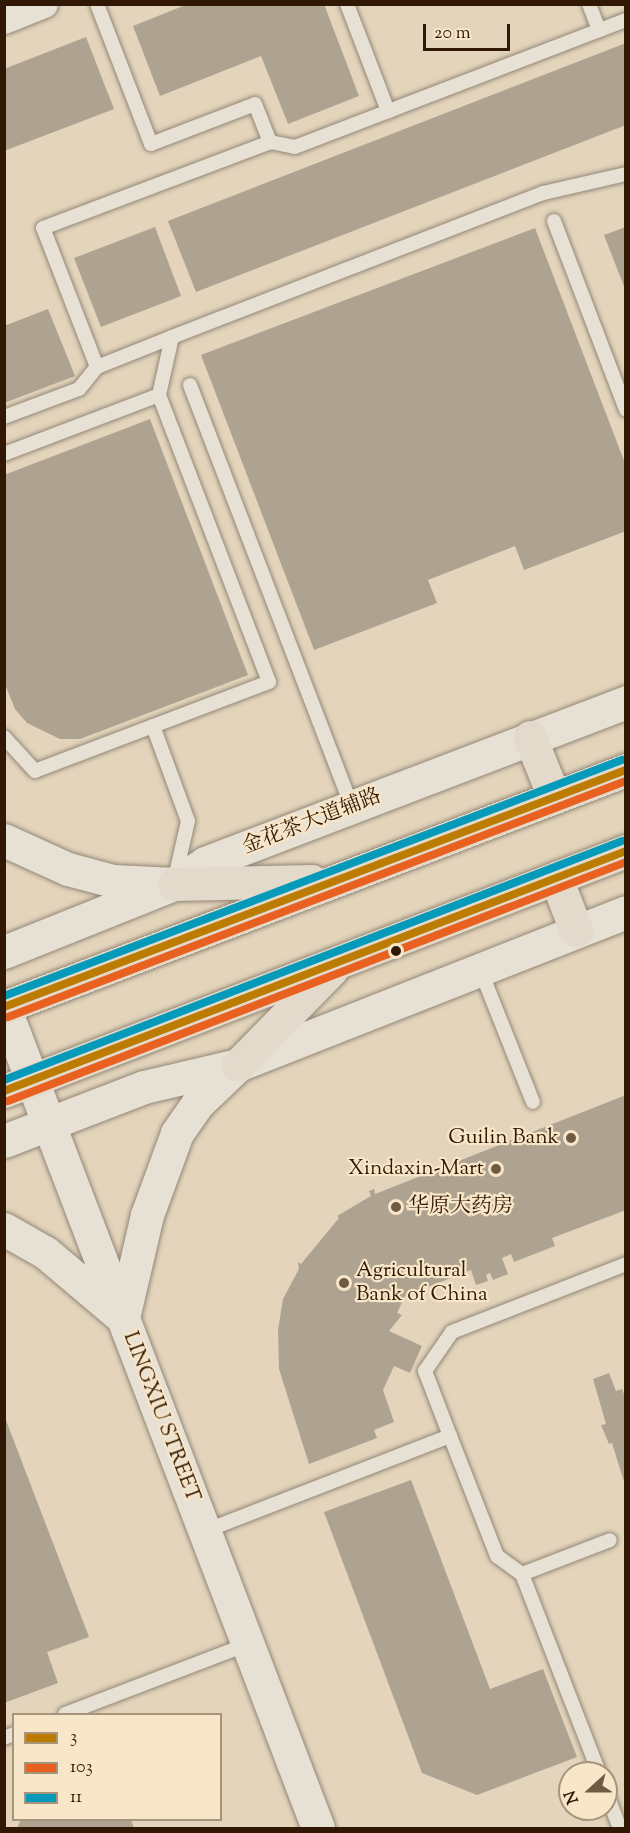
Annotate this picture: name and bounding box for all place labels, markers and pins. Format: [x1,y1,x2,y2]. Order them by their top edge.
unlabelled marker [390,945,402,957]
place label: Guilin Bank [448,1125,559,1151]
marker: Guilin Bank [564,1131,578,1145]
place label: Xindaxin-Mart [348,1156,484,1182]
marker: Xindaxin-Mart [489,1162,503,1176]
place label: 华原大药房 [408,1194,513,1220]
marker: 华原大药房 [389,1200,403,1214]
place label: Agricultural Bank of China [356,1258,488,1308]
marker: Agricultural Bank of China [337,1276,351,1290]

